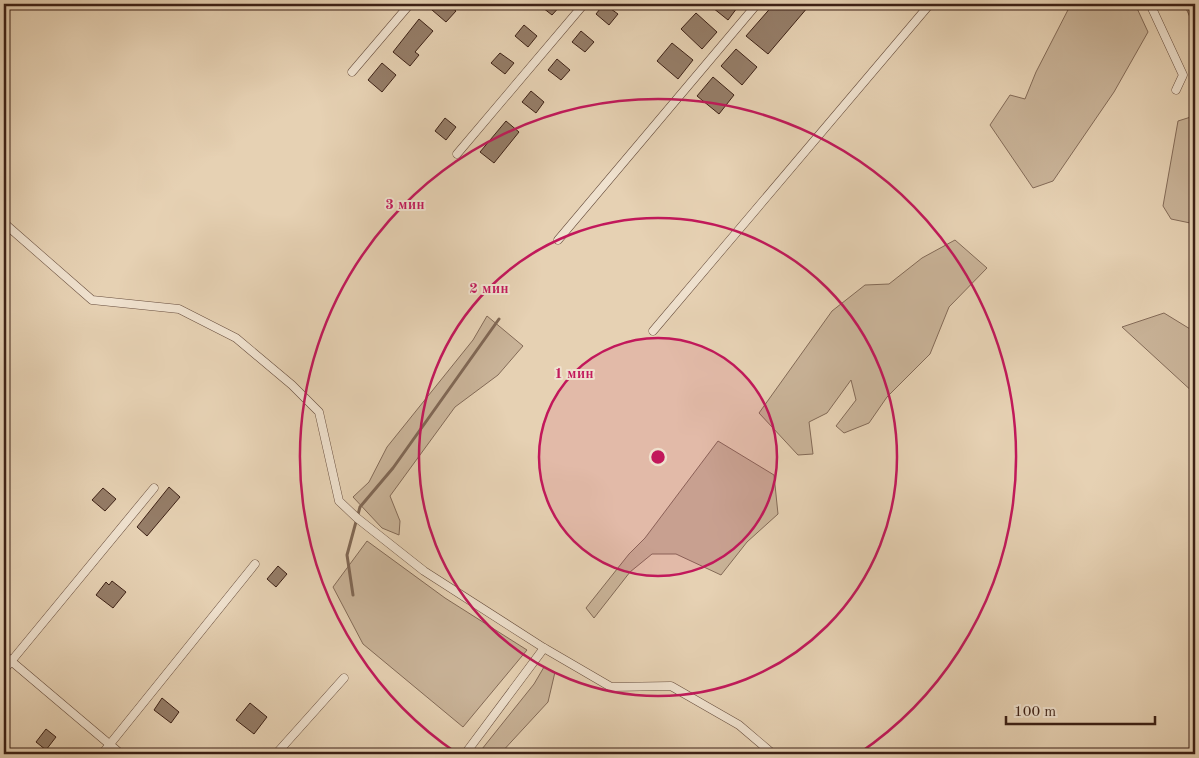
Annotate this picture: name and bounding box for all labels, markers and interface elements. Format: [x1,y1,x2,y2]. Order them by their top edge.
text: 3 мин [385,198,425,213]
text: 2 мин [469,282,509,297]
text: 1 мин [554,367,594,382]
centre of rings [649,448,667,466]
scale bar [1006,693,1155,725]
text: 100 m [1014,705,1056,720]

